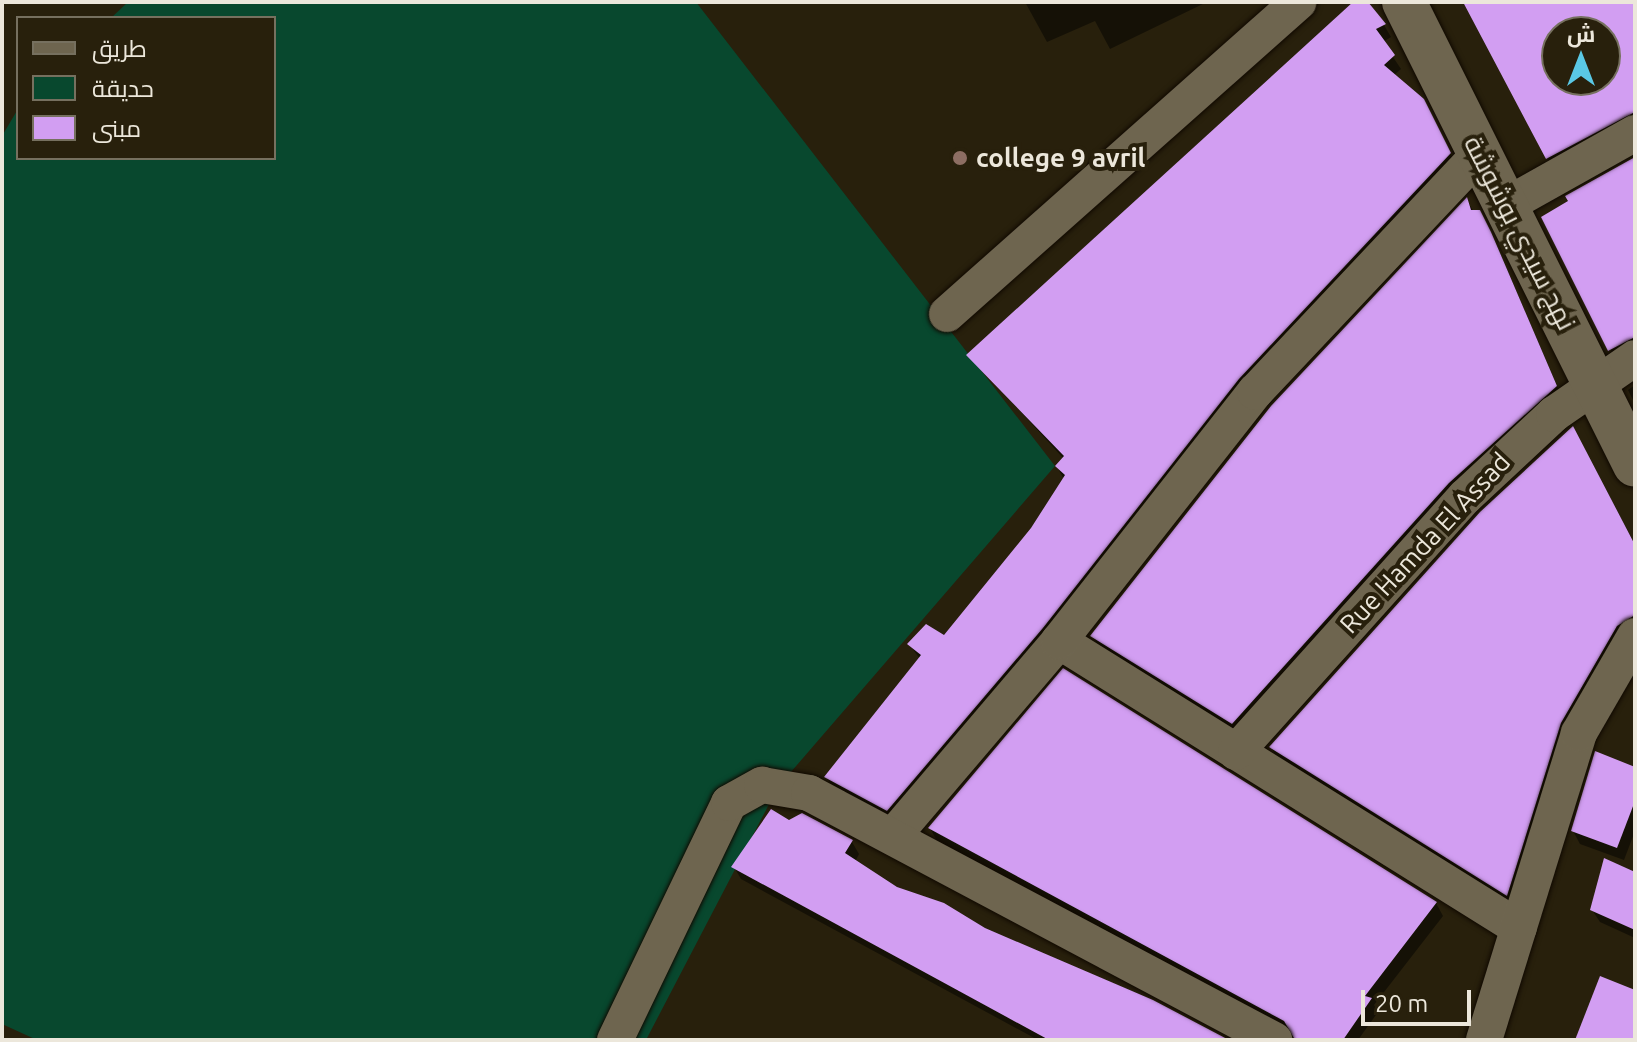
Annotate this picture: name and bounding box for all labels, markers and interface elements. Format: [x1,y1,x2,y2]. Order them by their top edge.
legend [16,16,276,160]
north arrow [1541,16,1621,96]
text: ش [1567,21,1595,46]
text: طريق [92,35,147,62]
text: حديقة [92,75,154,102]
text: مبنى [92,115,141,142]
street label: نهج سيدي بوشوشة [1458,131,1582,335]
place label: college 9 avril [976,142,1145,174]
marker: college 9 avril [951,149,969,167]
street label: Rue Hamda El Assad [1333,446,1517,640]
scale bar [1365,974,1475,1024]
text: 20 m [1375,990,1428,1017]

